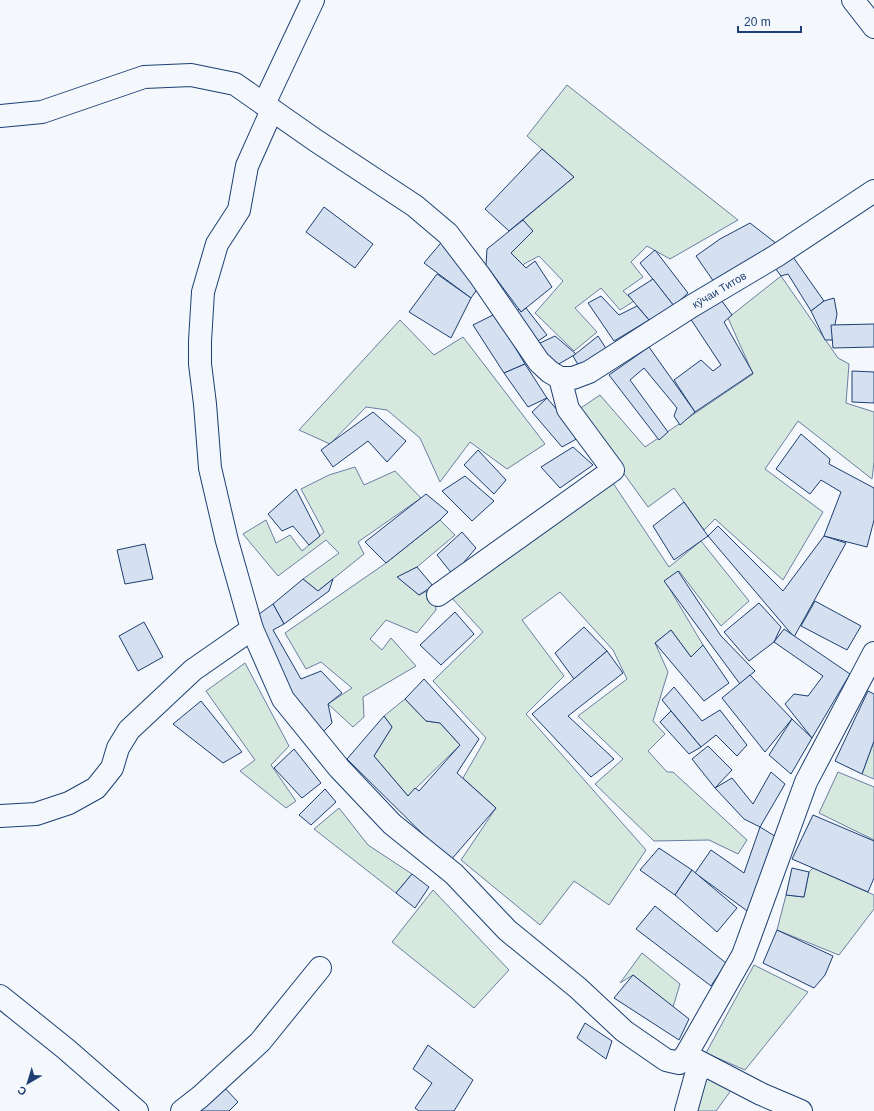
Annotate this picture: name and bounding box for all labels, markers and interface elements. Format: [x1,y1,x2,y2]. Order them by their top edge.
scale bar [738,8,801,34]
text: 20 m [744,15,771,29]
street label: кӯчаи Титов [690,269,748,311]
north arrow [8,1063,48,1103]
text: С [15,1084,29,1098]

